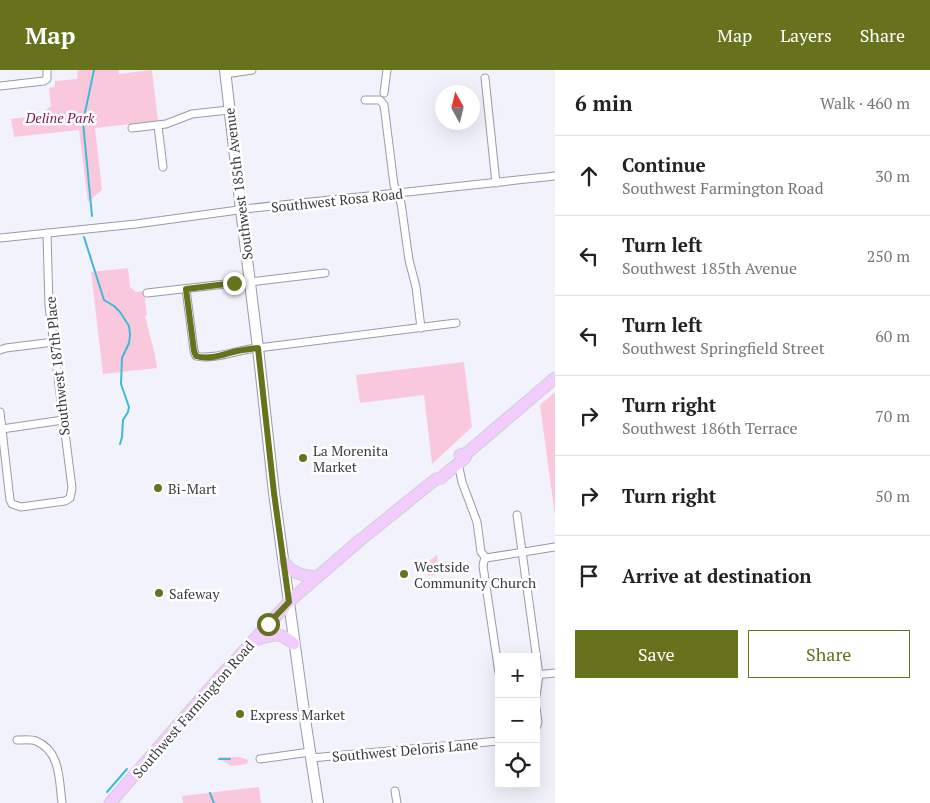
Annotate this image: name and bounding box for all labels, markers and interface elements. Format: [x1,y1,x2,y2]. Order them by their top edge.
text: Map [25,19,75,51]
text: Map [717,23,752,47]
text: Layers [780,23,832,47]
text: Share [860,23,905,47]
north arrow [435,85,480,130]
text: 6 min [575,89,632,117]
text: Walk · 460 m [820,92,910,114]
street label: Southwest 185th Avenue [219,107,257,261]
park label: Deline Park [24,108,95,127]
text: Continue [622,152,706,177]
icon: ahead [575,162,603,190]
text: 30 m [875,165,910,187]
text: Southwest Farmington Road [622,177,824,199]
street label: Southwest Rosa Road [270,184,404,216]
text: Turn left [622,232,703,257]
icon: left [575,242,603,270]
text: 250 m [867,245,910,267]
text: Southwest 185th Avenue [622,257,797,279]
route end [223,272,246,295]
street label: Southwest 187th Place [40,295,74,437]
text: Turn left [622,312,703,337]
icon: left [575,322,603,350]
text: 60 m [875,325,910,347]
text: Southwest Springfield Street [622,337,825,359]
text: Turn right [622,392,716,417]
icon: right [575,402,603,430]
text: 70 m [875,405,910,427]
text: Southwest 186th Terrace [622,417,798,439]
place label: La Morenita Market [313,441,388,476]
marker: La Morenita Market [297,452,309,464]
place label: Bi-Mart [168,479,217,498]
marker: Bi-Mart [152,482,164,494]
icon: right [575,482,603,510]
text: Turn right [622,483,716,508]
text: 50 m [875,485,910,507]
place label: Westside Community Church [414,557,536,592]
icon: arrive [575,562,603,590]
text: Arrive at destination [622,563,811,588]
marker: Westside Community Church [398,568,410,580]
place label: Safeway [169,584,220,603]
marker: Safeway [153,587,165,599]
route start [257,613,280,636]
button: Save [575,630,738,678]
button: Share [748,630,910,678]
street label: Southwest Farmington Road [128,636,258,782]
map controls [495,653,540,788]
button: + [495,653,540,698]
button: − [495,698,540,743]
place label: Express Market [250,705,346,724]
marker: Express Market [234,708,246,720]
street label: Southwest Deloris Lane [331,734,479,766]
button: locate [495,743,540,788]

